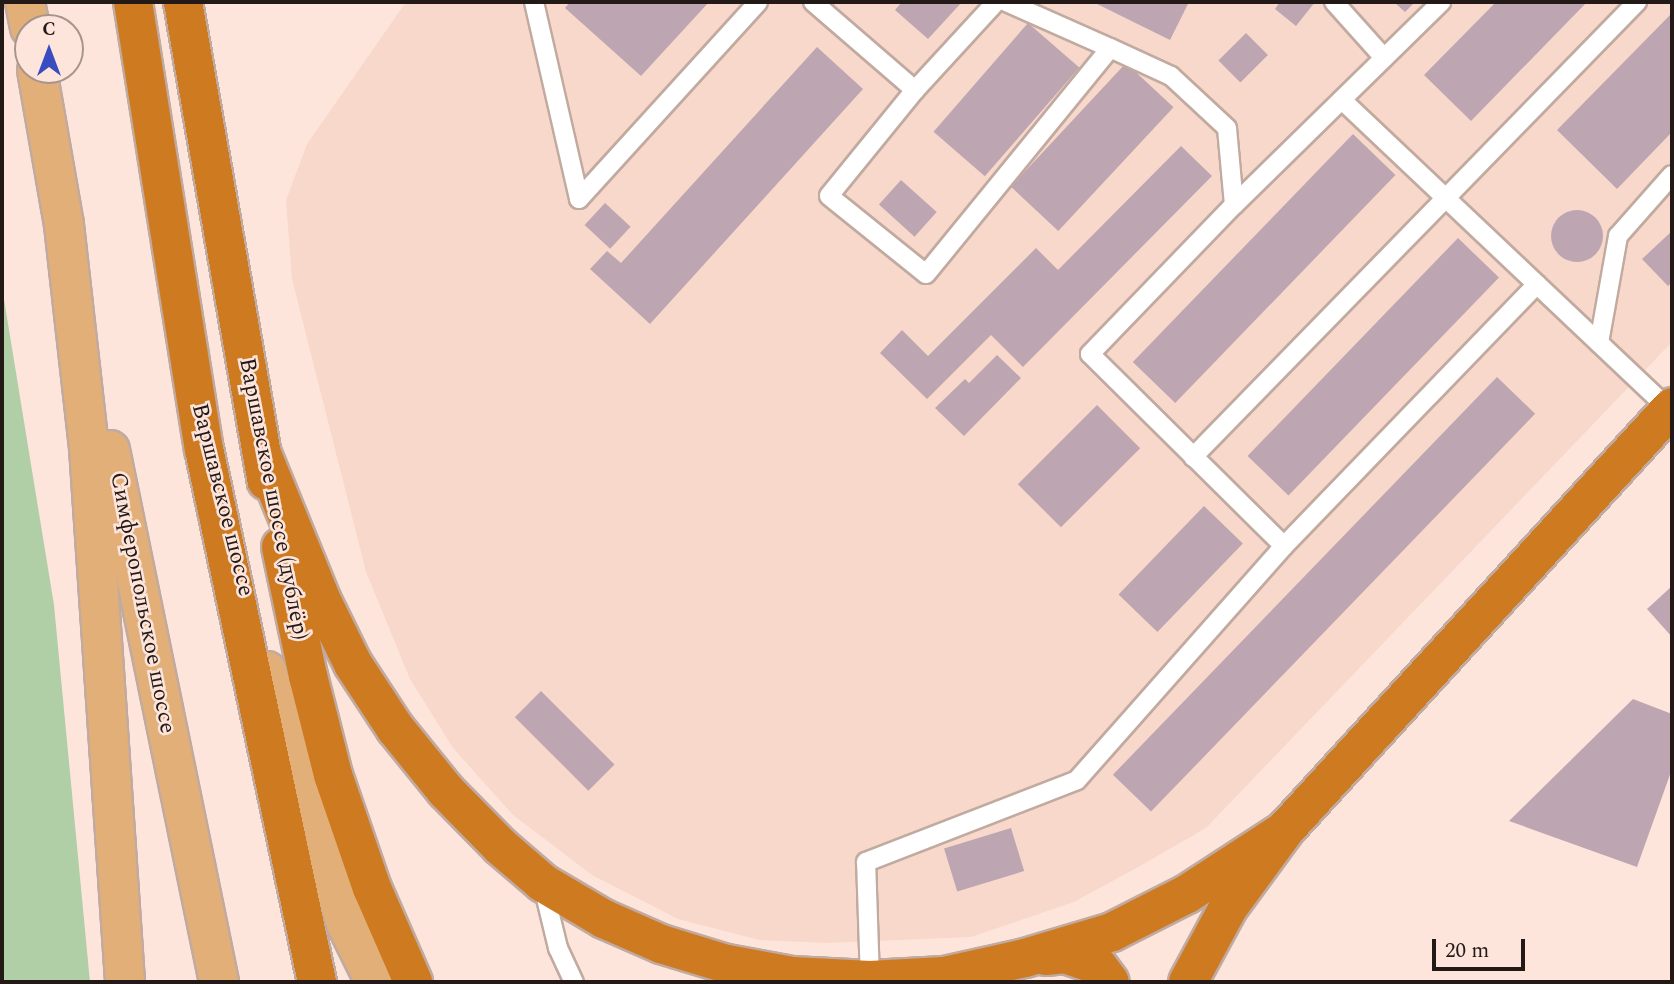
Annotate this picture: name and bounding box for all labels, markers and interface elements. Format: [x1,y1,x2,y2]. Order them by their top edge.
north arrow [14,14,84,84]
text: С [42,15,56,44]
street label: Варшавское шоссе (дублёр) [232,356,314,642]
street label: Варшавское шоссе [185,401,259,599]
street label: Симферопольское шоссе [103,470,181,736]
scale bar [1436,925,1529,969]
text: 20 m [1445,935,1489,967]

